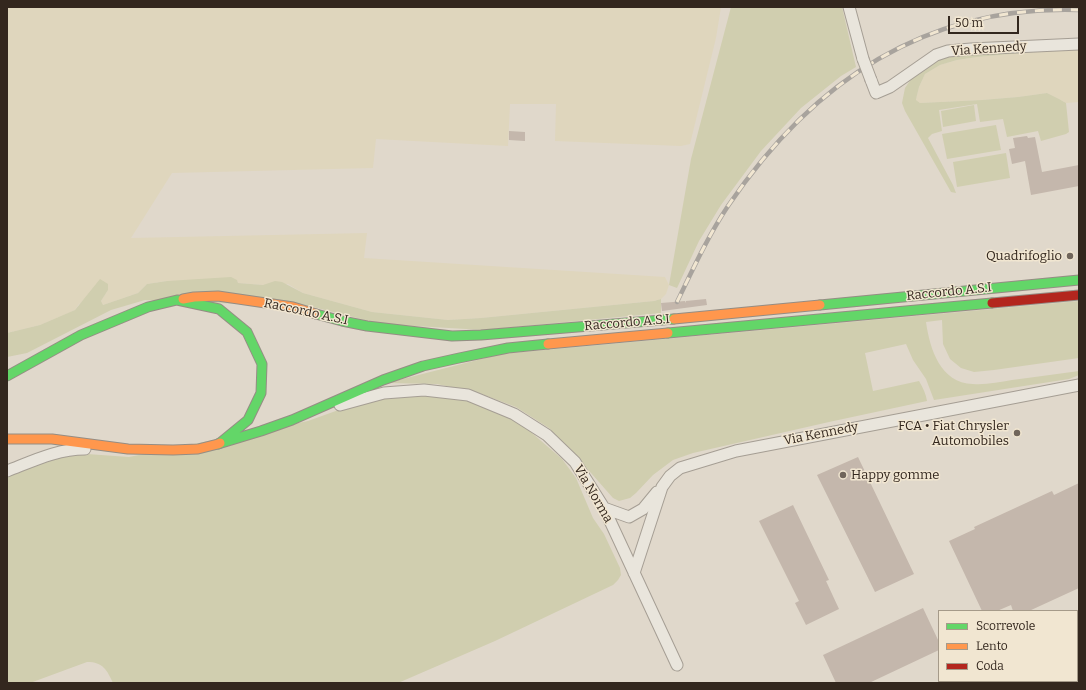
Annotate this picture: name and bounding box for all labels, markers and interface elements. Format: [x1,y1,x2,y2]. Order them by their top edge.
scale bar [950,8,1021,34]
text: 50 m [955,16,983,30]
street label: Via Kennedy [951,39,1027,59]
place label: Quadrifoglio [986,248,1062,264]
marker: Quadrifoglio [1065,251,1075,261]
street label: Raccordo A.S.I [906,280,992,304]
street label: Raccordo A.S.I [262,295,350,329]
street label: Raccordo A.S.I [584,311,670,335]
place label: FCA • Fiat Chrysler Automobiles [898,418,1009,449]
street label: Via Kennedy [782,419,860,449]
marker: FCA • Fiat Chrysler Automobiles [1012,428,1022,438]
street label: Via Norma [570,462,616,526]
place label: Happy gomme [851,467,939,483]
marker: Happy gomme [838,470,848,480]
legend [938,610,1078,682]
text: Scorrevole [976,619,1035,633]
text: Lento [976,639,1008,653]
text: Coda [976,659,1004,673]

